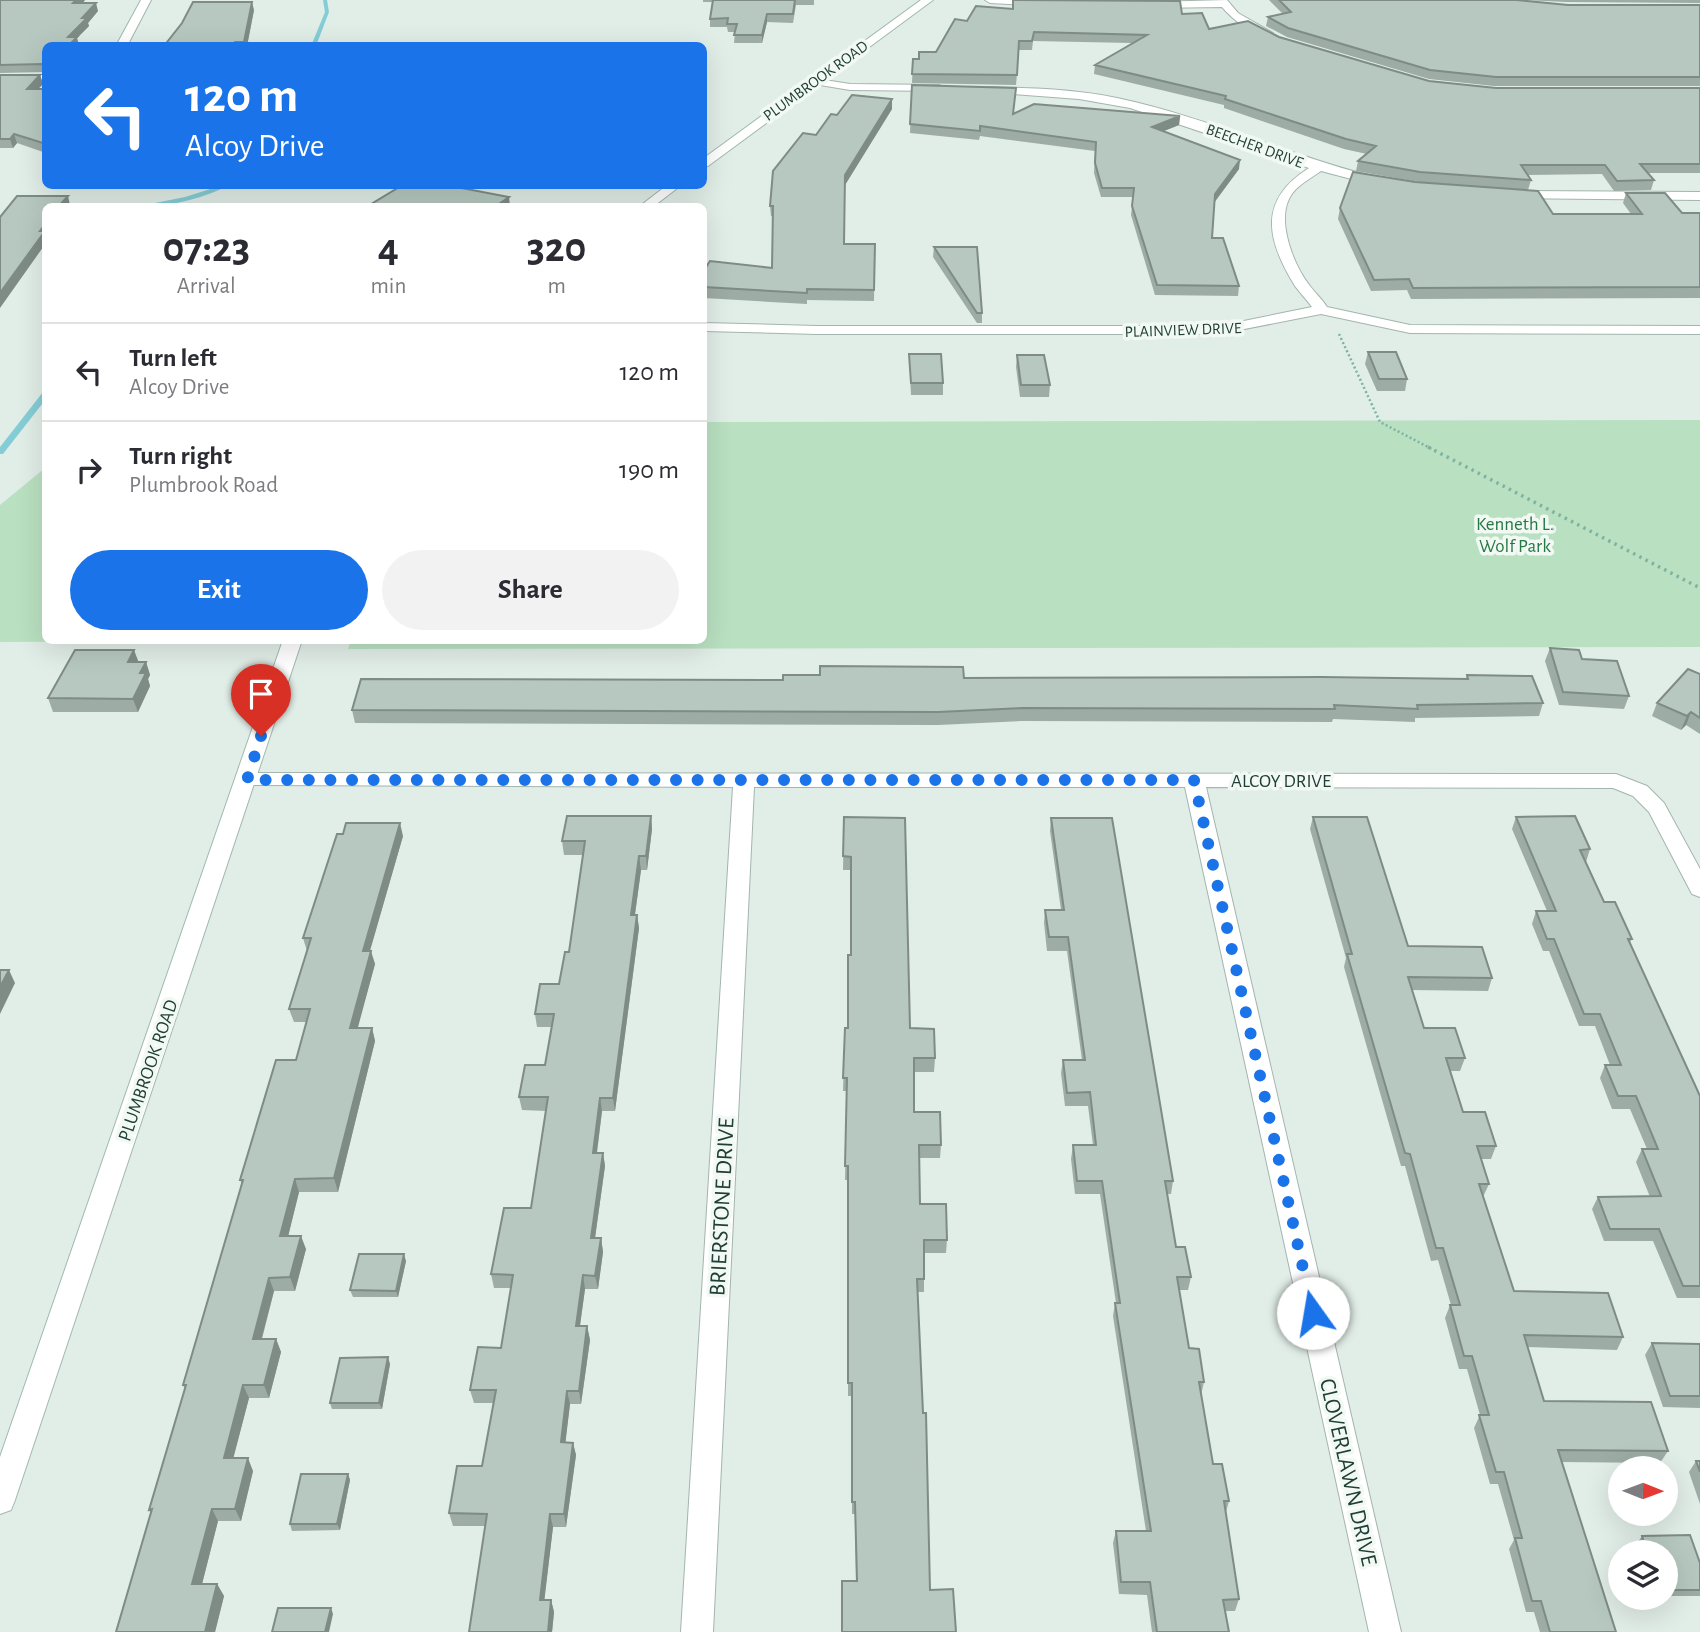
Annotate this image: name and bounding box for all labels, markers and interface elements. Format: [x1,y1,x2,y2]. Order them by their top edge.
street label: PLUMBROOK ROAD [760,38,871,124]
icon: left [70,70,161,161]
text: 120 m [185,72,298,121]
street label: BEECHER DRIVE [1204,121,1306,171]
text: Alcoy Drive [185,130,325,162]
text: 07:23 [162,227,250,269]
text: 4 [378,227,399,269]
text: 320 [527,227,587,269]
text: Arrival [177,275,236,298]
text: min [370,275,406,298]
text: m [547,275,566,298]
street label: PLAINVIEW DRIVE [1124,320,1242,340]
text: Turn left [129,345,217,371]
icon: left [70,353,108,391]
text: 120 m [619,359,679,385]
text: Alcoy Drive [129,376,229,399]
text: Turn right [129,443,232,469]
icon: right [70,451,108,489]
text: 190 m [619,457,679,483]
text: Plumbrook Road [129,474,278,497]
park label: Kenneth L. Wolf Park [1476,515,1554,556]
button: Exit [70,550,368,630]
button: Share [382,550,679,630]
pin [231,664,291,736]
icon: arrive [242,675,280,713]
street label: ALCOY DRIVE [1231,772,1331,791]
street label: PLUMBROOK ROAD [115,997,182,1144]
street label: BRIERSTONE DRIVE [706,1117,739,1297]
position arrow [1276,1276,1350,1350]
street label: CLOVERLAWN DRIVE [1315,1376,1380,1568]
north arrow [1608,1456,1678,1526]
map controls [1608,1456,1678,1610]
button: layers [1608,1540,1678,1610]

